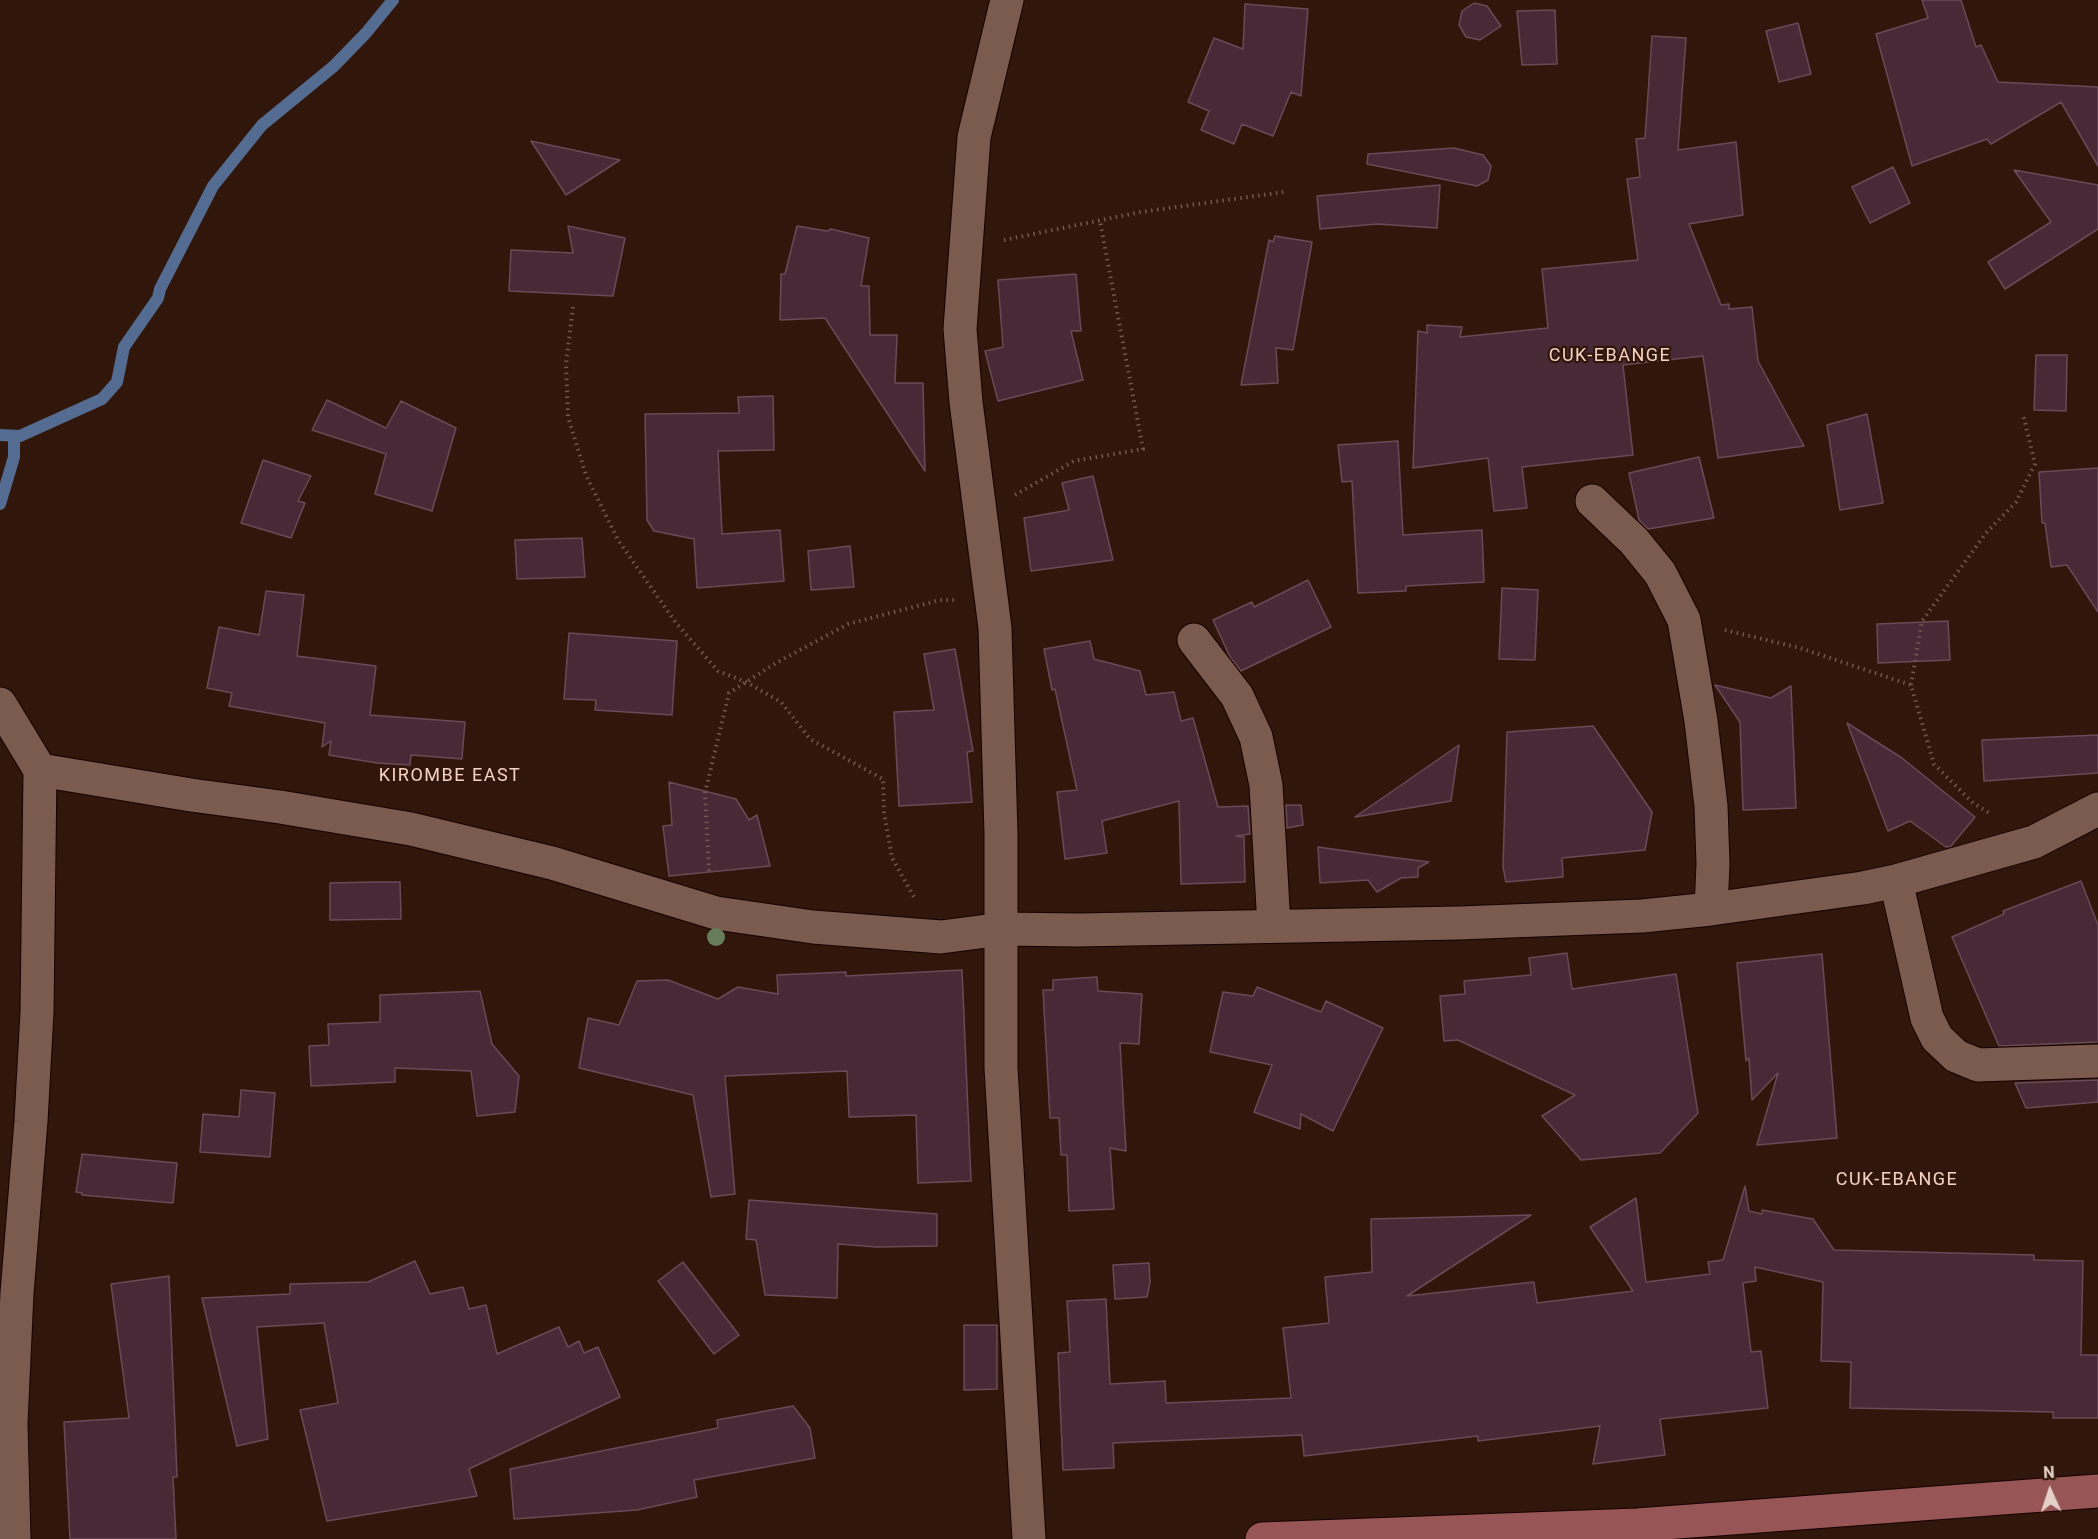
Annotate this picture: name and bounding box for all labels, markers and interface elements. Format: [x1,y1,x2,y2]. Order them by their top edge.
district label: CUK-EBANGE [1549,345,1671,367]
district label: KIROMBE EAST [379,765,521,787]
district label: CUK-EBANGE [1836,1169,1958,1191]
north arrow [2020,1461,2080,1521]
text: N [2043,1463,2055,1482]

